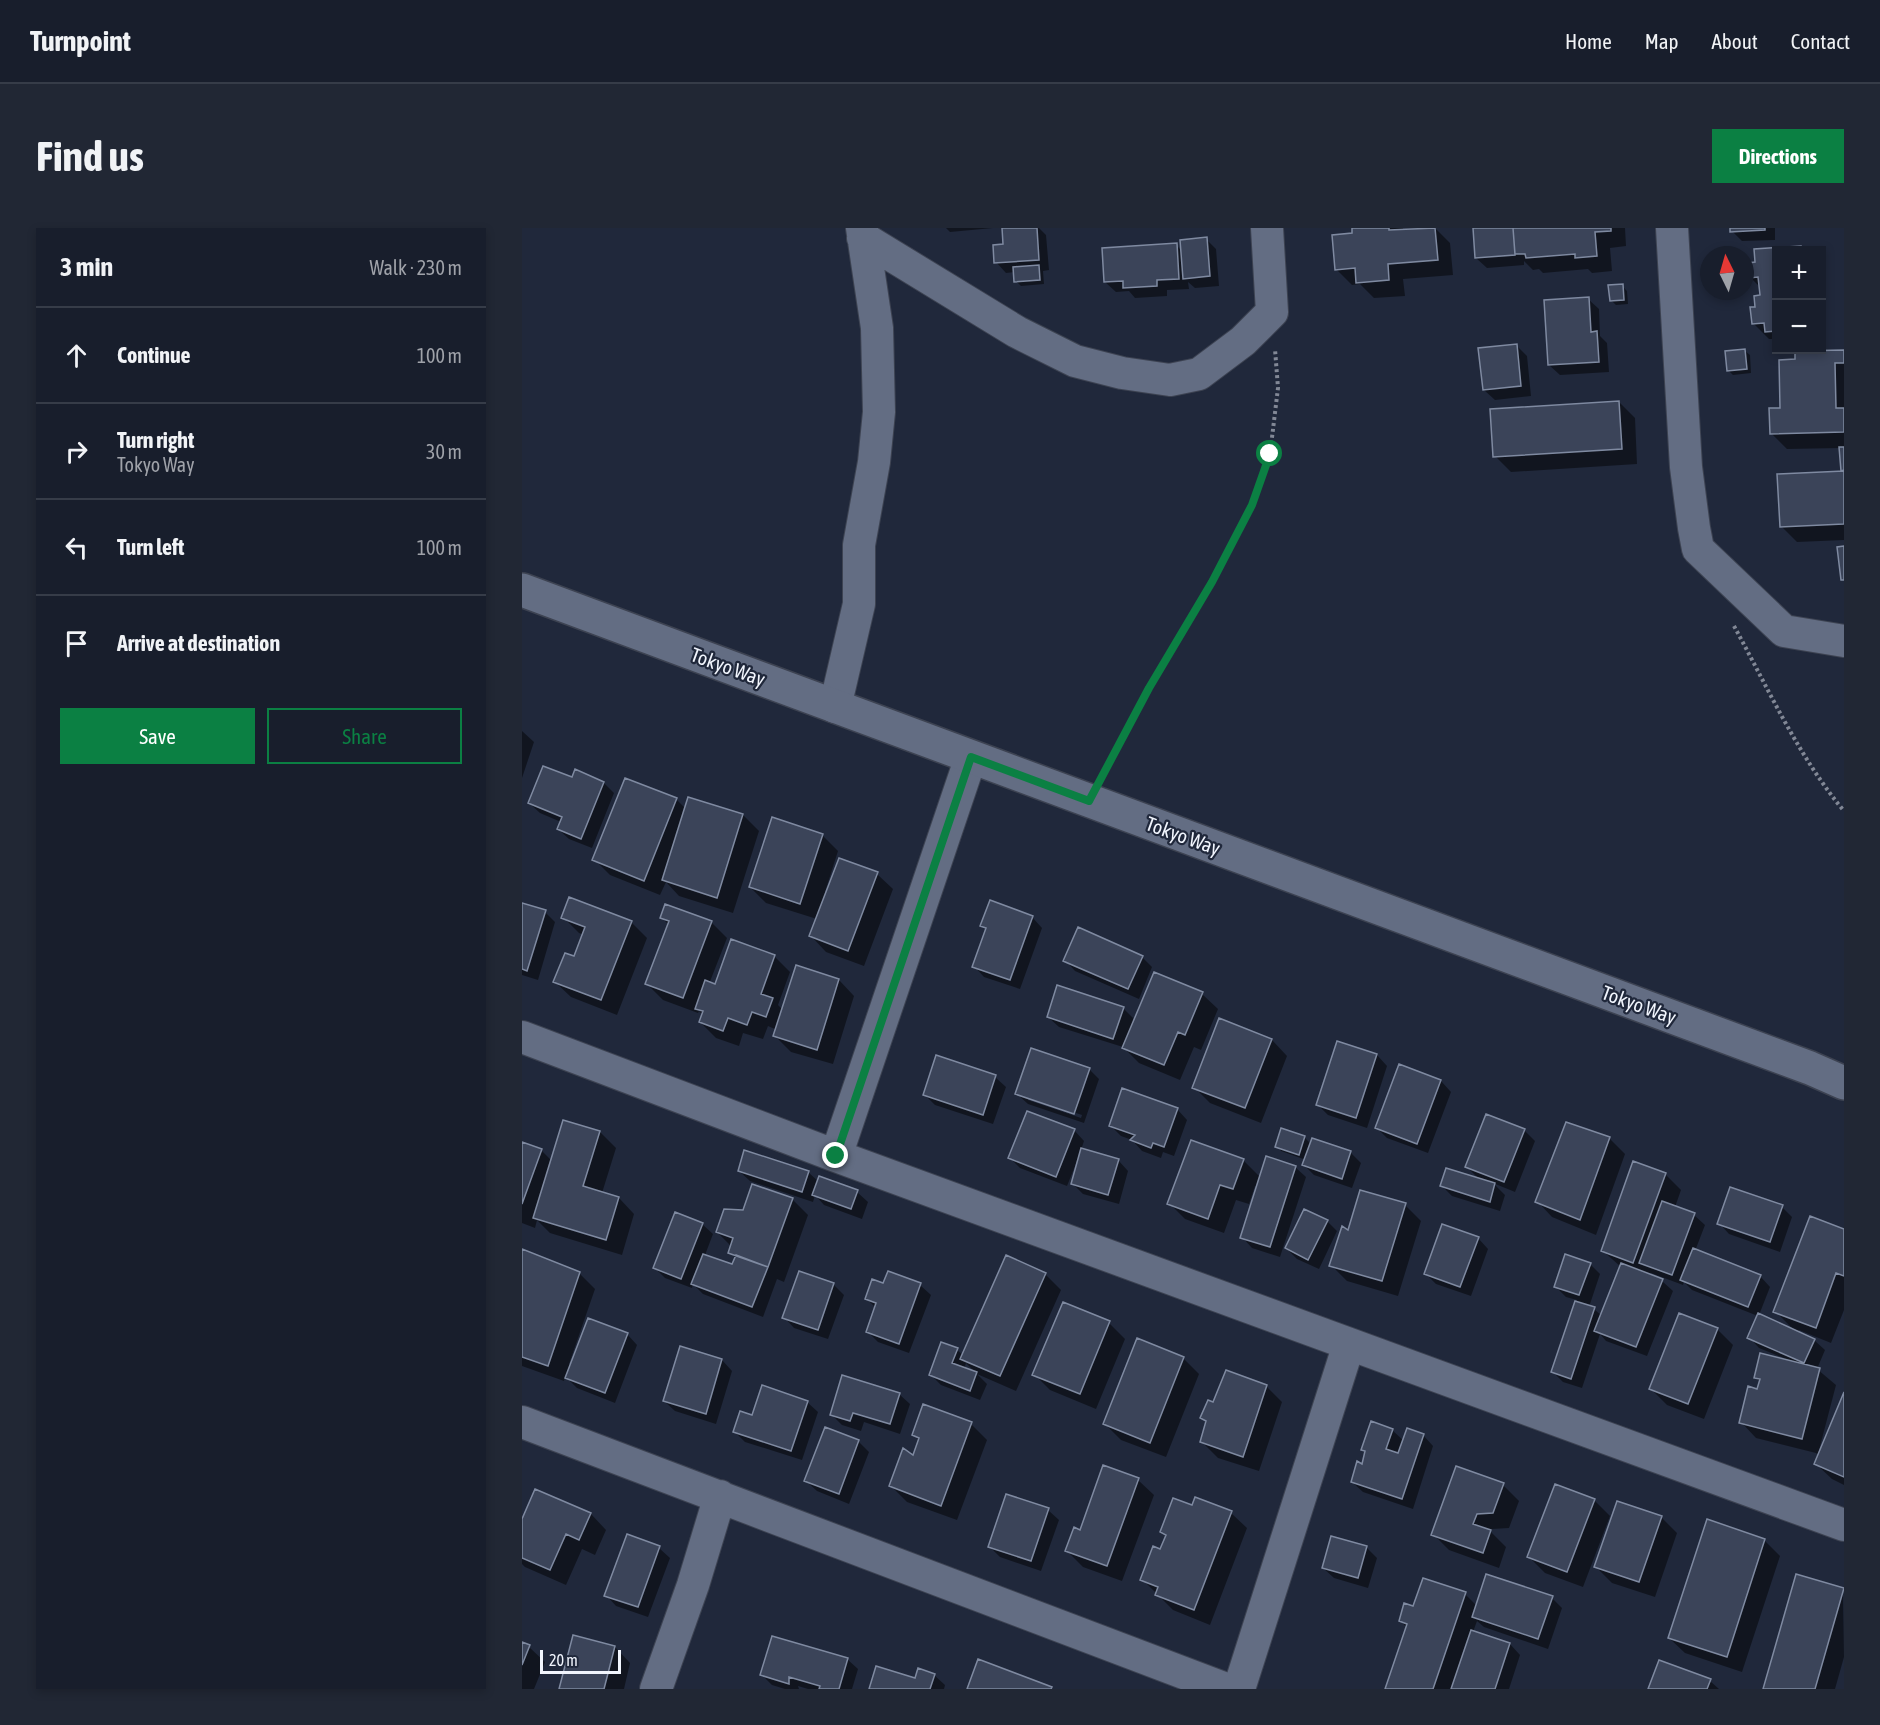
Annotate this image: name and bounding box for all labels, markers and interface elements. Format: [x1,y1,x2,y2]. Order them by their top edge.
text: Turnpoint [30,25,131,57]
text: Home [1565,29,1612,53]
text: Map [1645,29,1679,53]
text: About [1712,29,1758,53]
text: Contact [1791,29,1850,53]
button: Directions [1712,129,1844,183]
text: Find us [36,132,144,180]
north arrow [1700,246,1754,300]
map controls [1772,246,1826,354]
button: + [1772,246,1826,300]
text: 3 min [60,252,113,282]
text: Walk · 230 m [370,256,462,279]
button: − [1772,300,1826,354]
icon: ahead [60,339,93,372]
text: Continue [117,342,191,368]
text: 100 m [417,344,462,367]
text: Turn right [117,427,194,453]
icon: right [60,435,93,468]
text: 30 m [426,440,462,463]
route start [1256,440,1282,466]
text: Tokyo Way [117,453,194,476]
icon: left [60,531,93,564]
text: Turn left [117,534,184,560]
text: 100 m [417,536,462,559]
icon: arrive [60,627,93,660]
text: Arrive at destination [117,630,280,656]
street label: Tokyo Way [688,642,768,691]
button: Save [60,708,255,764]
button: Share [267,708,462,764]
street label: Tokyo Way [1143,811,1223,860]
street label: Tokyo Way [1599,980,1679,1029]
route end [822,1142,848,1168]
scale bar [540,1647,621,1674]
text: 20 m [549,1651,578,1669]

